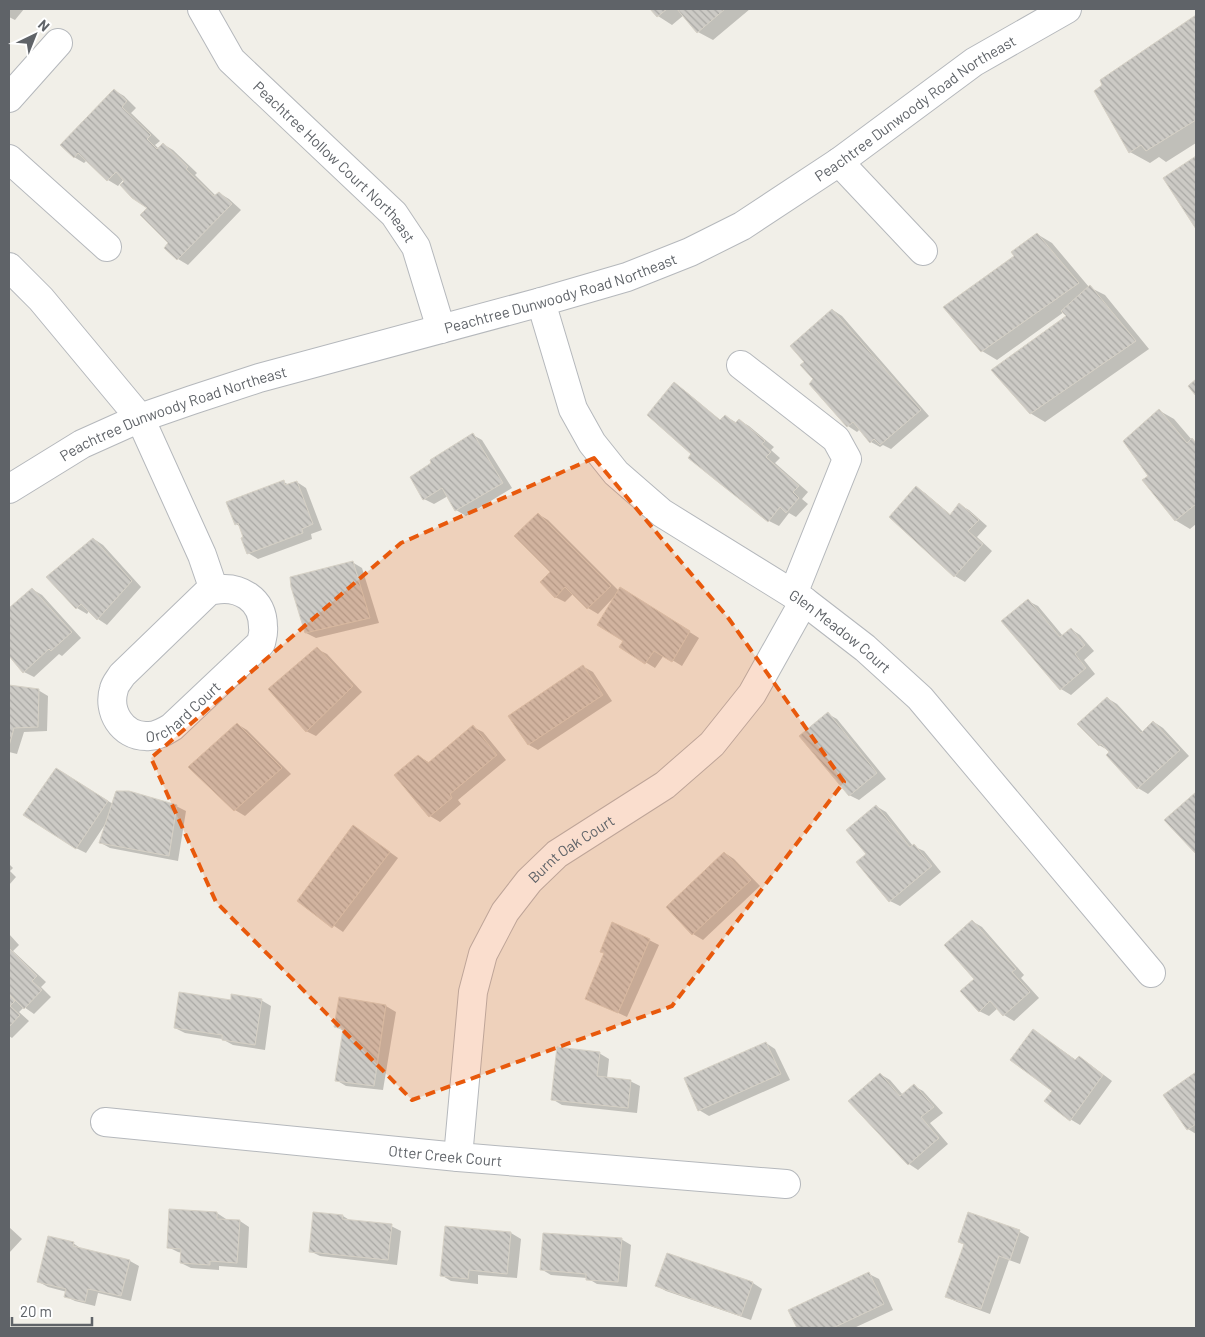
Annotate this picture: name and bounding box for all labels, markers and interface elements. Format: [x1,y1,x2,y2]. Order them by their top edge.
north arrow [10,10,60,60]
text: N [35,16,53,35]
street label: Peachtree Dunwoody Road Northeast [811,31,1019,185]
street label: Peachtree Hollow Court Northeast [250,77,419,246]
street label: Peachtree Dunwoody Road Northeast [442,249,679,337]
street label: Peachtree Dunwoody Road Northeast [56,362,289,465]
street label: Glen Meadow Court [786,585,895,676]
street label: Orchard Court [145,677,224,745]
street label: Burnt Oak Court [524,811,618,886]
street label: Otter Creek Court [388,1141,503,1170]
scale bar [12,1294,92,1326]
text: 20 m [20,1302,52,1320]

